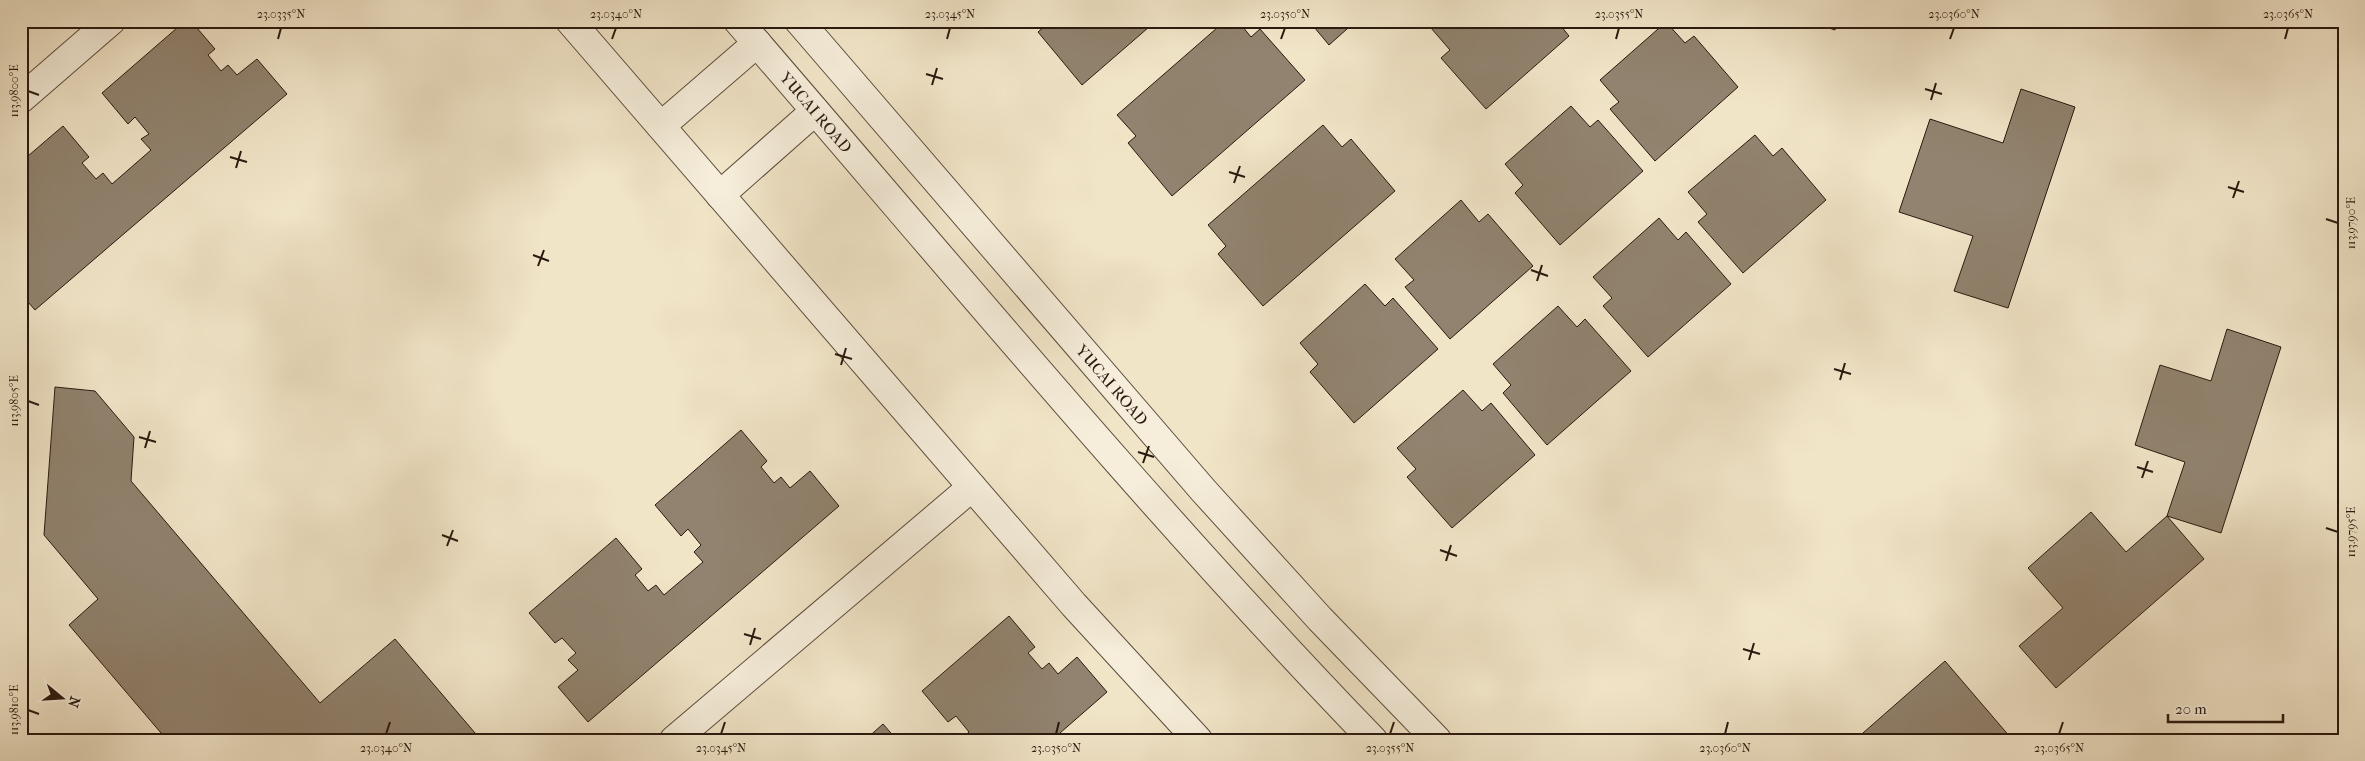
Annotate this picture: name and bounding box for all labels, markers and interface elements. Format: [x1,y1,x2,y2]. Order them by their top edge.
text: 23.0335°N [257,7,305,21]
text: 23.0340°N [590,7,642,21]
text: 23.0345°N [925,7,975,21]
text: 23.0350°N [1260,7,1310,21]
text: 23.0355°N [1595,7,1643,21]
text: 23.0360°N [1928,7,1980,21]
text: 23.0365°N [2263,7,2313,21]
text: 113.9800°E [7,65,21,117]
street label: YUCAI ROAD [775,67,856,157]
text: 113.9790°E [2344,197,2358,249]
street label: YUCAI ROAD [1071,340,1152,429]
text: 113.9805°E [7,375,21,427]
text: 113.9795°E [2344,507,2358,557]
north arrow [38,674,88,724]
text: 113.9810°E [7,685,21,735]
scale bar [2168,691,2282,723]
text: N [64,694,84,710]
text: 20 m [2175,700,2207,718]
text: 23.0340°N [360,741,412,755]
text: 23.0345°N [696,741,746,755]
text: 23.0350°N [1031,741,1081,755]
text: 23.0355°N [1366,741,1414,755]
text: 23.0360°N [1699,741,1751,755]
text: 23.0365°N [2034,741,2084,755]

